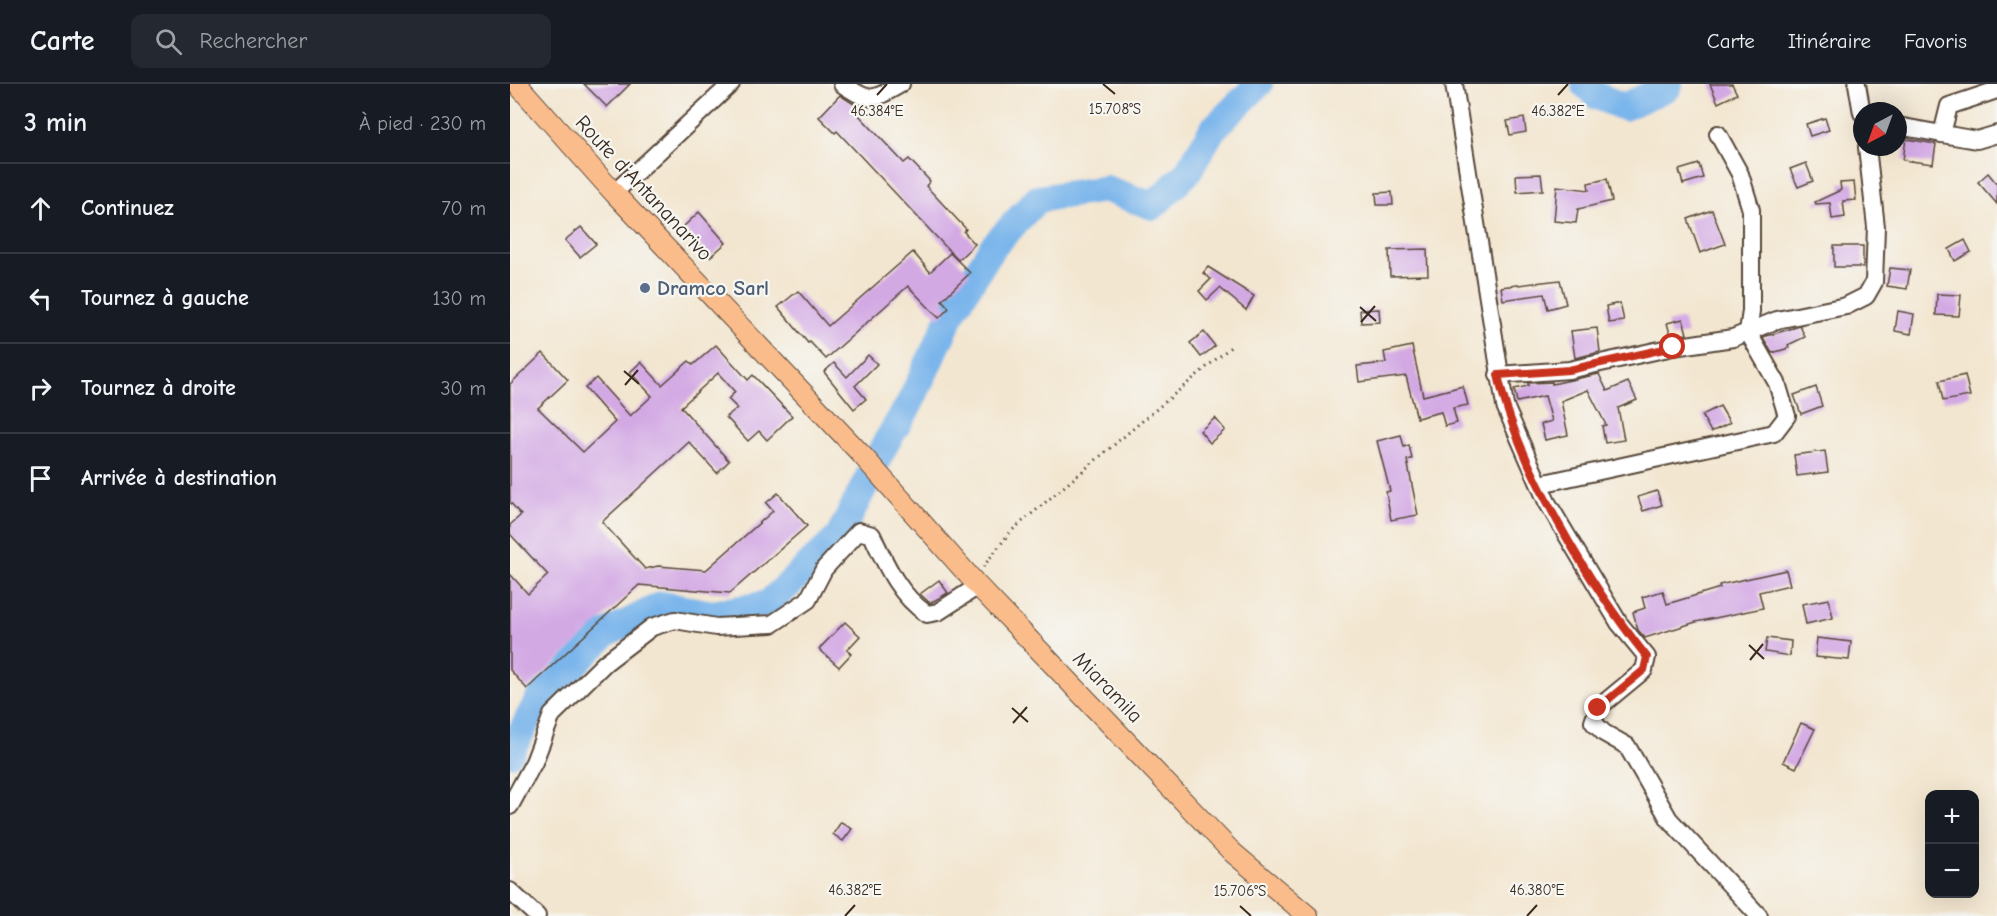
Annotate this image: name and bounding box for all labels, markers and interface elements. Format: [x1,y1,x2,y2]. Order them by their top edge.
search box [131,14,551,68]
text: Carte [30,25,95,57]
icon: search [152,25,185,58]
text: Rechercher [200,28,307,54]
text: Carte [1707,29,1755,53]
text: Itinéraire [1788,29,1871,53]
text: Favoris [1904,29,1967,53]
text: 15.708°S [1089,100,1141,118]
text: 46.384°E [850,102,904,120]
text: 46.382°E [1531,102,1585,120]
north arrow [1853,102,1907,156]
text: 3 min [24,108,87,138]
street label: Route d'Antananarivo [570,110,718,266]
text: À pied · 230 m [359,112,486,135]
icon: ahead [24,192,57,225]
text: Continuez [81,195,174,221]
text: 70 m [441,197,486,220]
place label: Dramco Sarl [657,276,769,300]
marker: Dramco Sarl [638,281,652,295]
icon: left [24,282,57,315]
text: Tournez à gauche [81,285,249,311]
text: 130 m [433,287,486,310]
route start [1659,333,1685,359]
icon: right [24,372,57,405]
text: Tournez à droite [81,375,236,401]
text: 30 m [440,377,486,400]
icon: arrive [24,462,57,495]
text: Arrivée à destination [81,465,277,491]
street label: Miaramila [1068,646,1148,728]
route end [1584,694,1610,720]
map controls [1925,790,1979,898]
button: + [1925,790,1979,844]
button: − [1925,844,1979,898]
text: 46.382°E [828,881,882,899]
text: 46.380°E [1510,881,1564,899]
text: 15.706°S [1214,882,1266,900]

